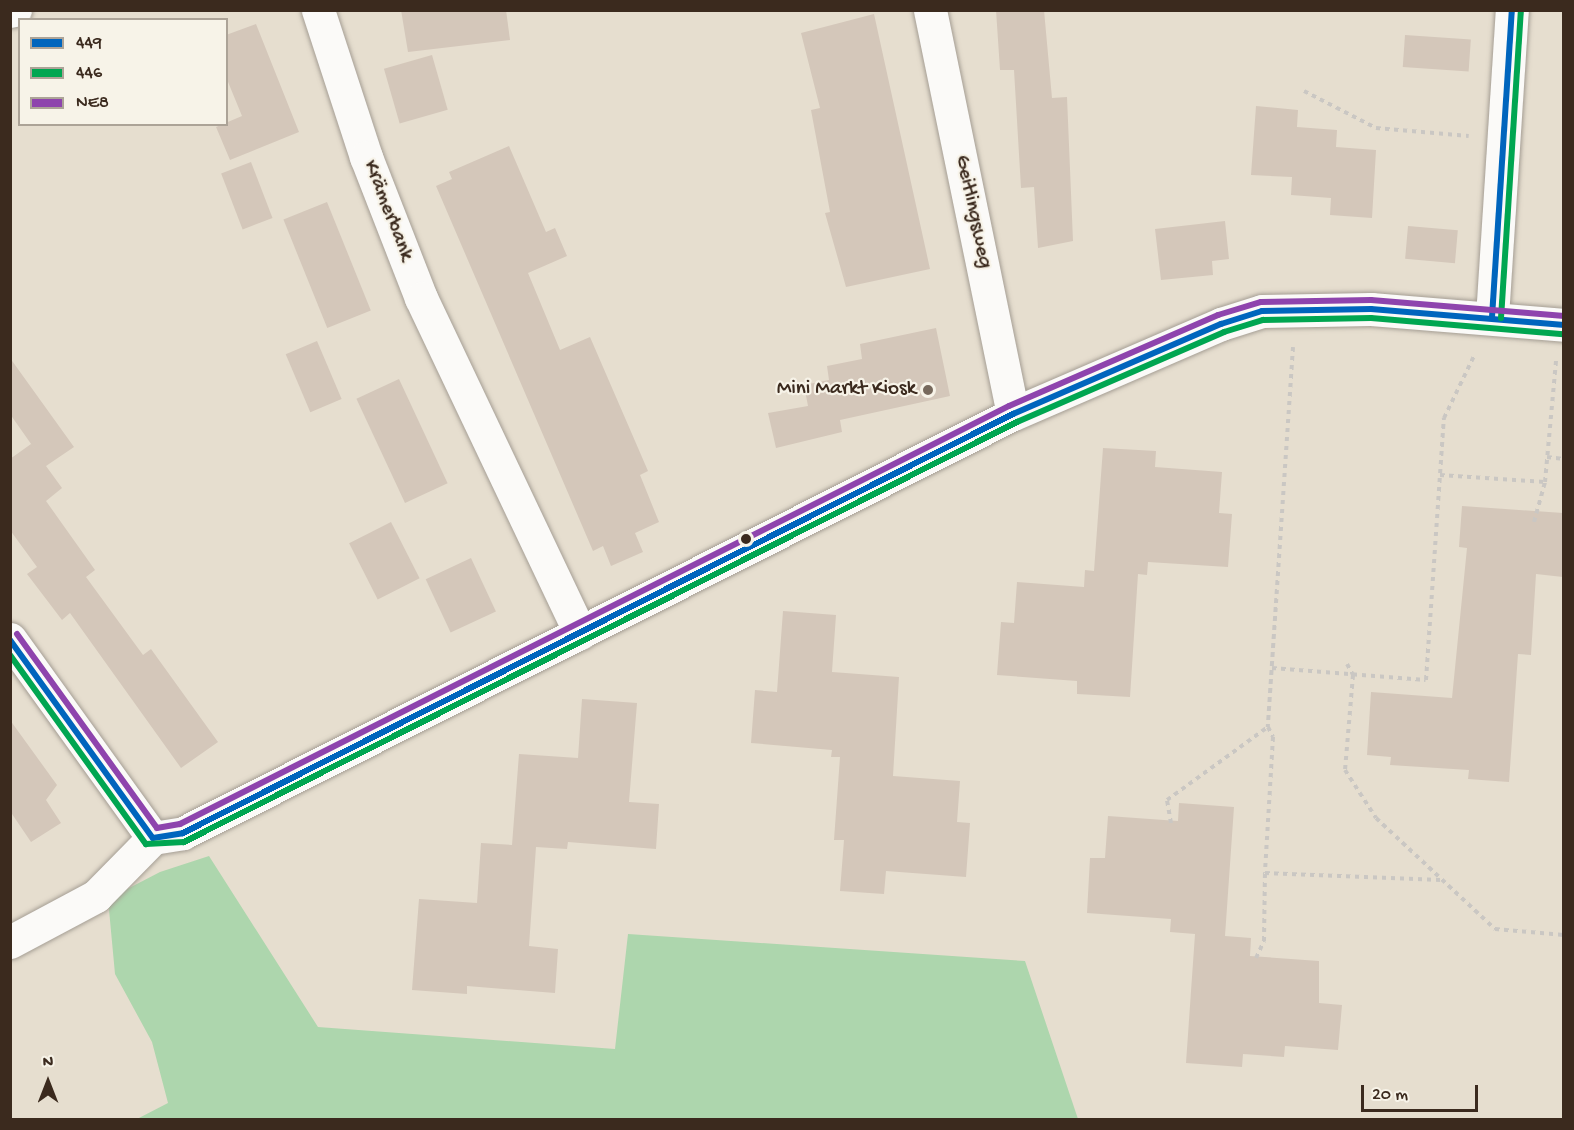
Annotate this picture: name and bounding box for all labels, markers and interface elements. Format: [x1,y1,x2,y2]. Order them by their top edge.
legend [18,18,228,126]
text: 449 [76,33,102,54]
text: 446 [76,63,102,84]
text: NE8 [76,93,109,114]
street label: Geitlingsweg [948,153,996,271]
street label: Krämerbank [356,157,418,265]
place label: Mini Markt Kiosk [777,377,916,403]
marker: Mini Markt Kiosk [921,383,935,397]
unlabelled marker [740,533,752,545]
north arrow [18,1052,78,1112]
text: N [43,1054,53,1073]
scale bar [1364,1073,1481,1111]
text: 20 m [1372,1085,1408,1106]

